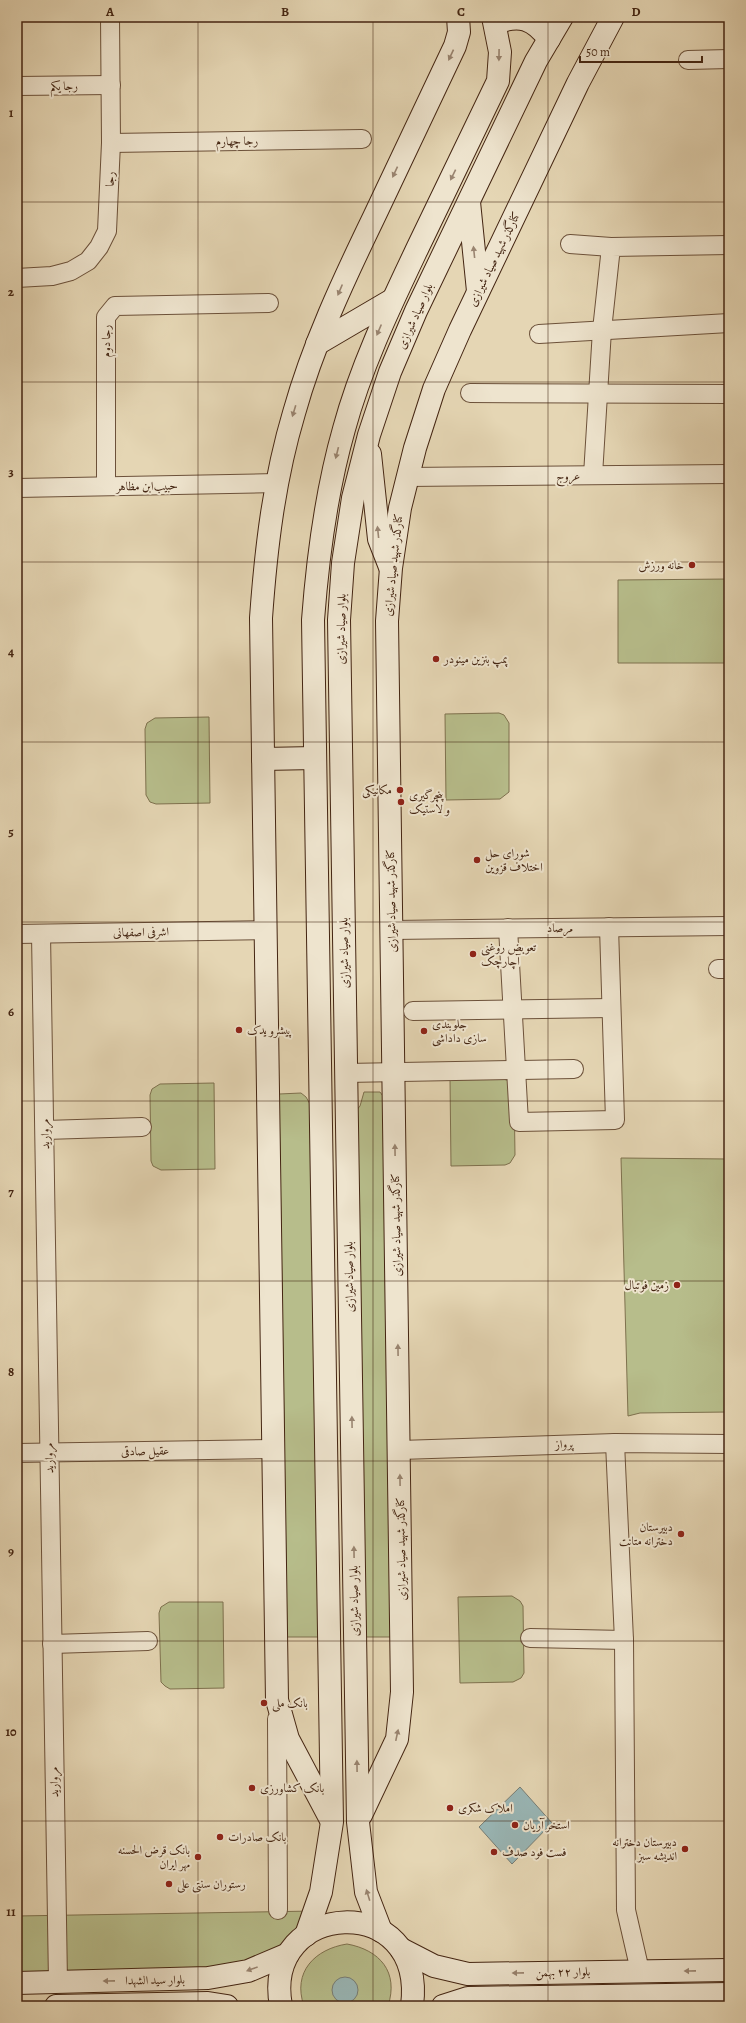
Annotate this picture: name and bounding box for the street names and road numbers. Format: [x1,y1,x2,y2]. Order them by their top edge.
street label: رجا یکم [50,78,78,97]
street label: رجا چهارم [216,133,259,152]
street label: رجا [102,171,118,187]
street label: کنارگذر شهید صیاد شیرازی [463,209,524,309]
street label: بلوار صیاد شیرازی [393,280,437,352]
street label: رجا دوم [98,324,117,357]
street label: عروج [556,468,581,487]
street label: حبیب‌ابن مظاهر [114,477,178,495]
street label: کنارگذر شهید صیاد شیرازی [379,513,406,617]
street label: بلوار صیاد شیرازی [332,594,350,664]
street label: کنارگذر شهید صیاد شیرازی [381,849,400,953]
street label: بلوار صیاد شیرازی [335,918,353,988]
street label: مرصاد [547,920,573,937]
street label: اشرفی اصفهانی [113,924,170,940]
street label: مروارید [37,1118,54,1150]
street label: کنارگذر شهید صیاد شیرازی [386,1173,405,1277]
street label: بلوار صیاد شیرازی [340,1242,358,1312]
street label: پرواز [554,1436,575,1452]
street label: مروارید [41,1442,58,1474]
street label: عقیل صادقی [121,1443,170,1460]
street label: کنارگذر شهید صیاد شیرازی [391,1497,410,1601]
street label: بلوار صیاد شیرازی [345,1566,363,1636]
street label: مروارید [46,1766,63,1798]
street label: بلوار ۲۲ بهمن [536,1964,590,1981]
street label: بلوار سید الشهدا [125,1971,185,1989]

